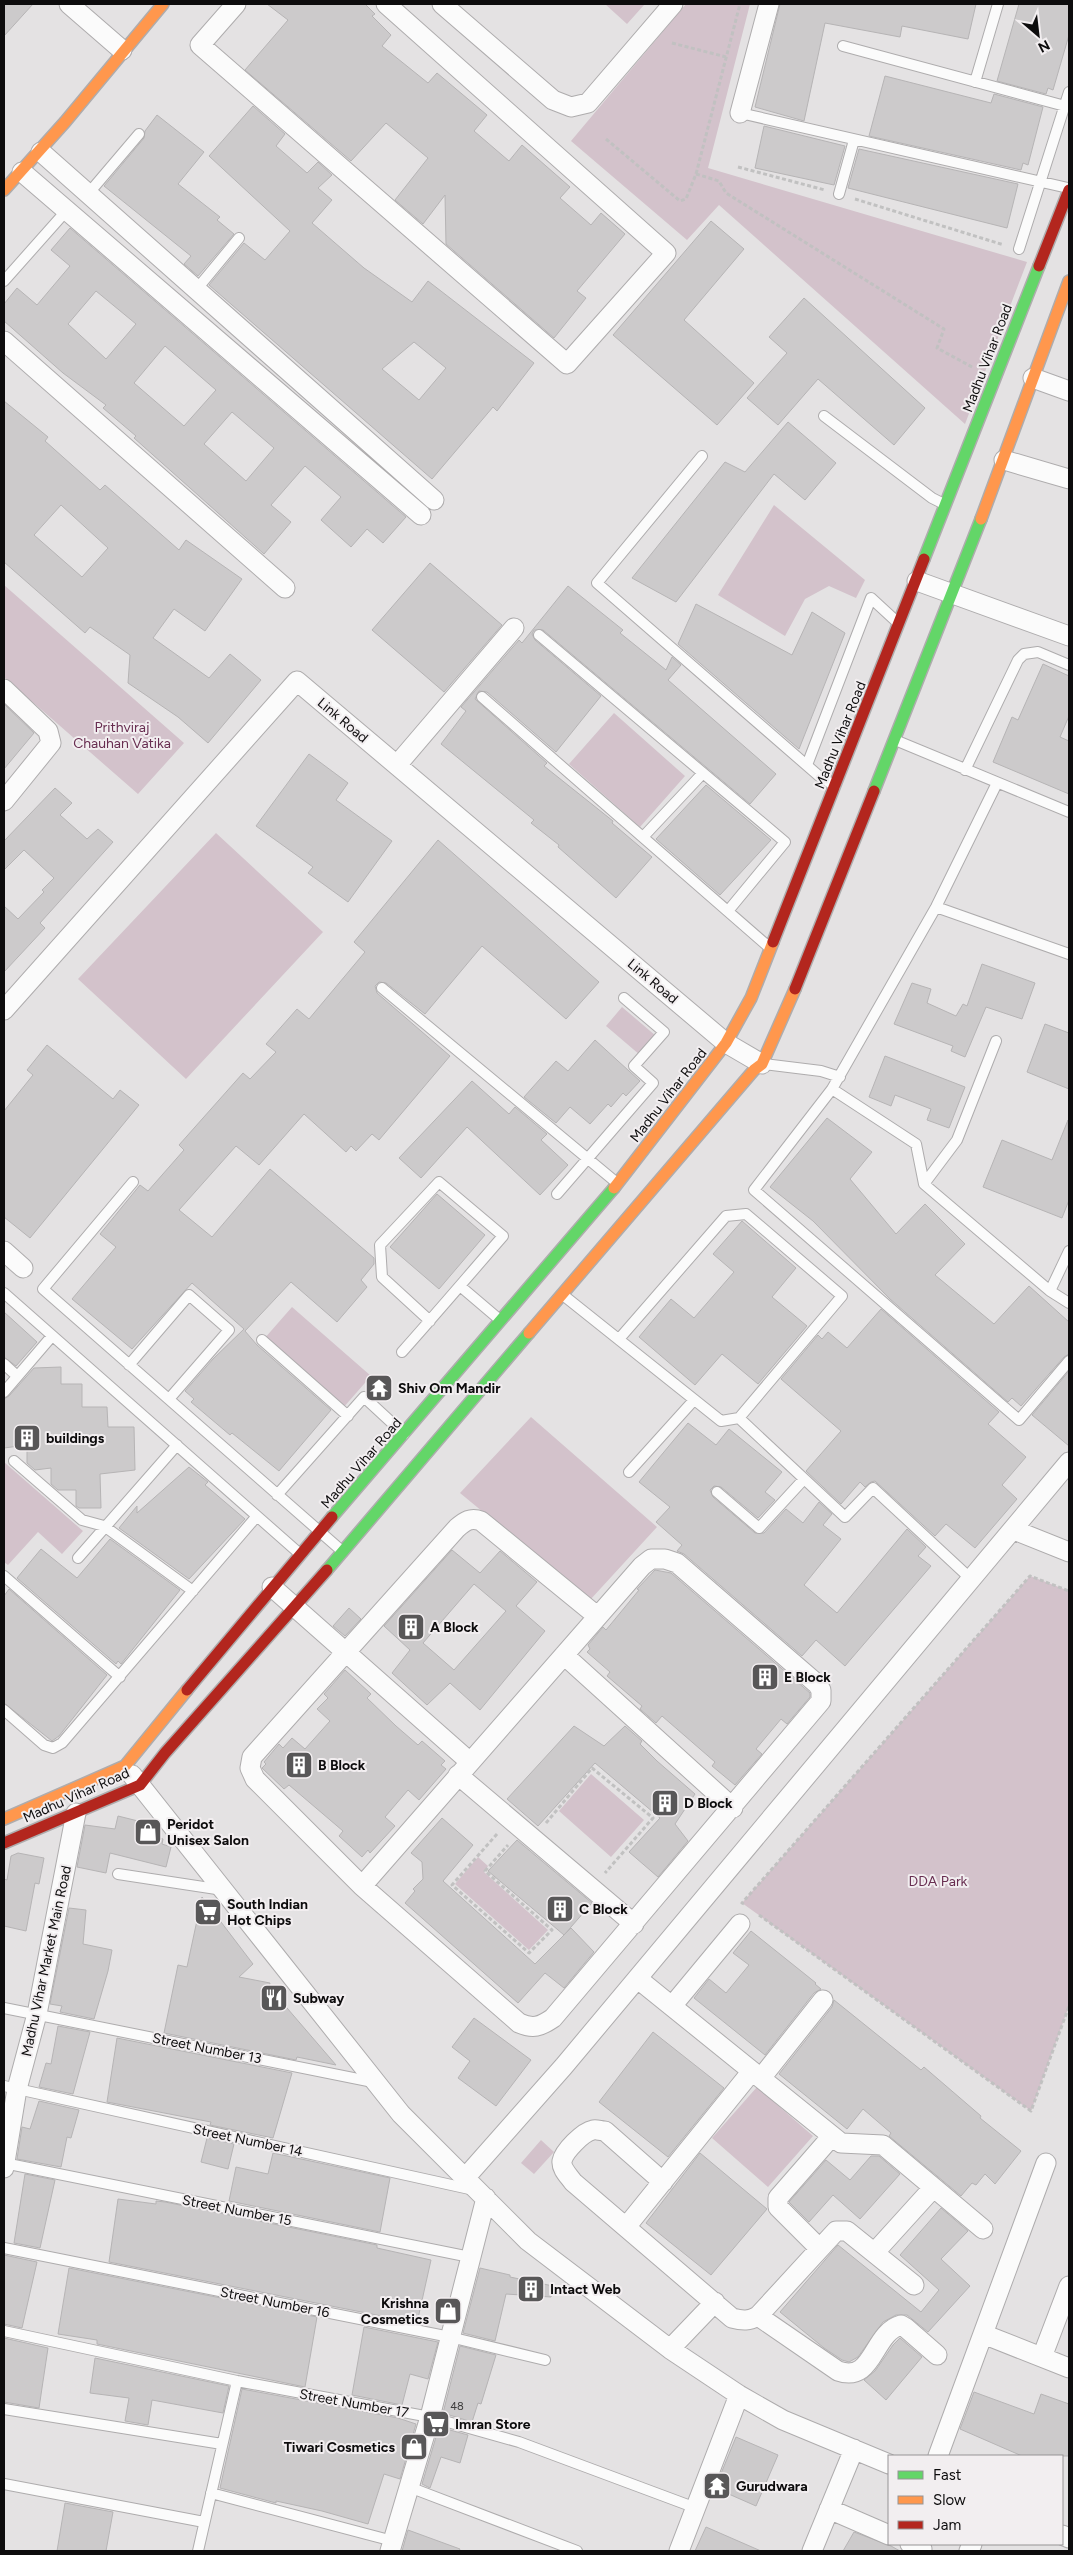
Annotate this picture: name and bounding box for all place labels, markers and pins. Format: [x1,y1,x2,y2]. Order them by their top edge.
temple icon: Shiv Om Mandir [364,1373,394,1403]
place label: Shiv Om Mandir [398,1380,501,1397]
building icon: buildings [12,1423,42,1453]
place label: buildings [46,1430,105,1447]
building icon: A Block [396,1612,426,1642]
place label: A Block [430,1619,479,1636]
building icon: E Block [750,1662,780,1692]
place label: E Block [784,1669,831,1686]
building icon: B Block [284,1750,314,1780]
place label: B Block [318,1757,366,1774]
building icon: D Block [650,1788,680,1818]
place label: D Block [684,1795,733,1812]
place label: Peridot Unisex Salon [167,1816,249,1849]
shop icon: Peridot Unisex Salon [133,1817,163,1847]
building icon: C Block [545,1894,575,1924]
place label: South Indian Hot Chips [227,1896,308,1929]
supermarket icon: South Indian Hot Chips [193,1897,223,1927]
place label: C Block [579,1901,628,1918]
restaurant icon: Subway [259,1983,289,2013]
place label: Subway [293,1990,345,2007]
building icon: Intact Web [516,2274,546,2304]
place label: Intact Web [550,2281,621,2298]
place label: Krishna Cosmetics [361,2295,429,2328]
shop icon: Krishna Cosmetics [433,2296,463,2326]
supermarket icon: Imran Store [421,2409,451,2439]
place label: Imran Store [455,2416,531,2433]
shop icon: Tiwari Cosmetics [399,2432,429,2462]
place label: Tiwari Cosmetics [284,2439,395,2456]
temple icon: Gurudwara [702,2471,732,2501]
place label: Gurudwara [736,2478,808,2495]

